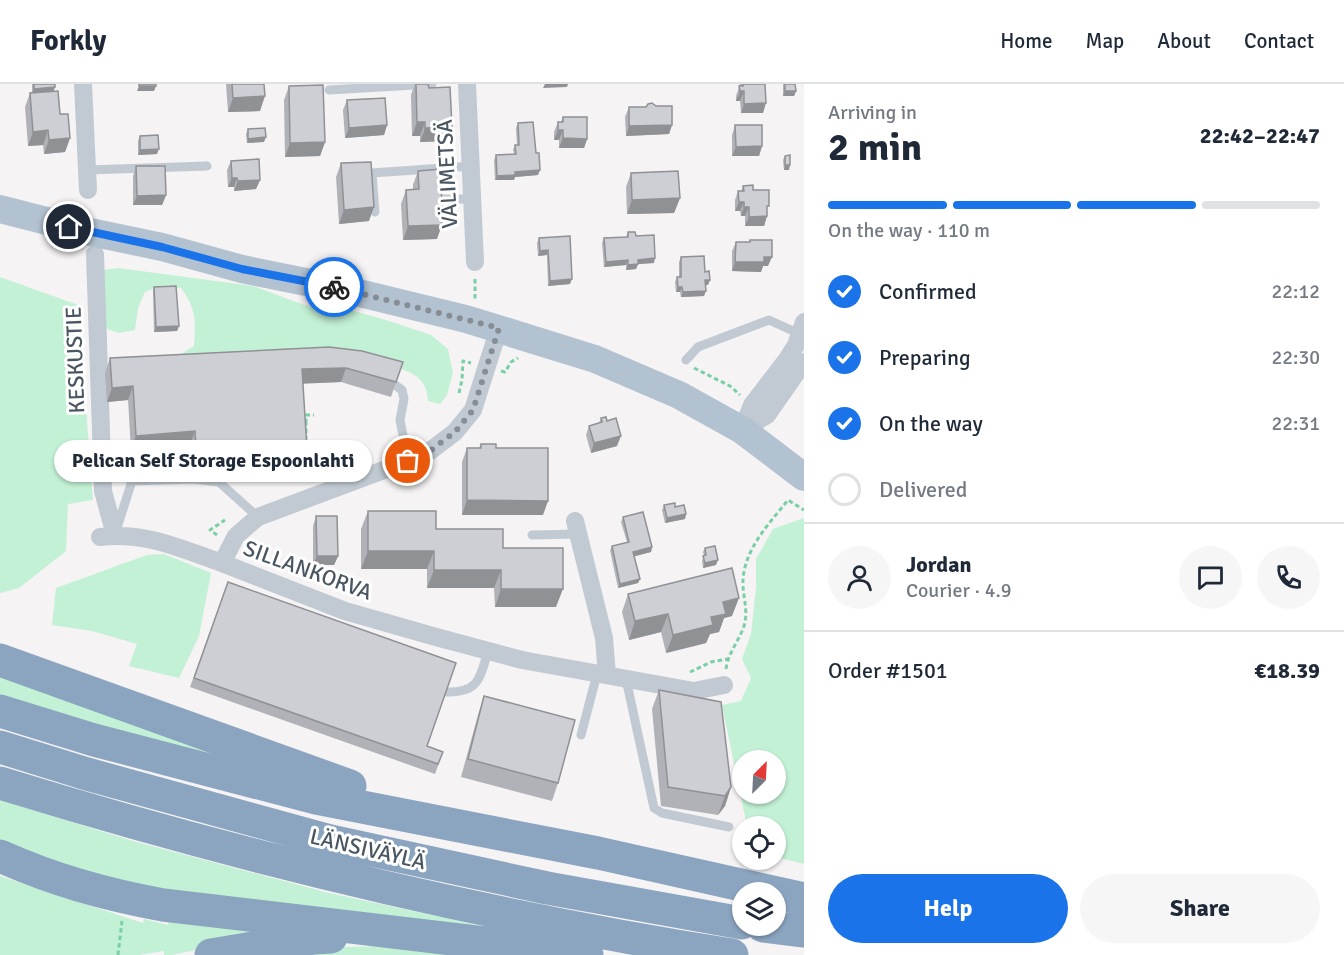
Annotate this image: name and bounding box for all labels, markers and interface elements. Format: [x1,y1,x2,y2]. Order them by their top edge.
text: Forkly [30,24,106,58]
text: Home [1000,28,1053,54]
text: Map [1086,28,1124,54]
text: About [1157,28,1211,54]
text: Contact [1244,28,1314,54]
text: Arriving in [828,100,917,125]
street label: VÄLIMETSÄ [431,118,463,229]
text: 22:42–22:47 [1200,122,1320,149]
text: 2 min [828,123,922,171]
pin [43,201,94,252]
icon: home [52,210,85,243]
text: On the way · 110 m [828,218,990,243]
courier [304,257,364,317]
icon: bike [318,271,351,304]
icon: check [828,275,861,308]
text: Confirmed [879,278,977,305]
text: 22:12 [1271,279,1320,304]
street label: KESKUSTIE [60,306,90,414]
icon: check [828,341,861,374]
text: Preparing [879,344,971,371]
text: 22:30 [1271,345,1320,370]
icon: check [828,407,861,440]
text: On the way [879,410,983,437]
text: 22:31 [1271,411,1320,436]
pin [382,435,433,486]
callout: Pelican Self Storage Espoonlahti [54,440,372,482]
icon: bag [391,444,424,477]
text: Pelican Self Storage Espoonlahti [72,448,354,473]
text: Delivered [879,476,967,503]
street label: SILLANKORVA [240,534,376,606]
button: person [828,546,891,609]
button: chat [1179,546,1242,609]
button: phone [1257,546,1320,609]
text: Jordan [906,551,972,578]
text: Courier · 4.9 [906,578,1012,603]
text: Order #1501 [828,657,948,684]
text: €18.39 [1254,657,1320,684]
north arrow [732,750,786,804]
map controls [732,750,786,936]
button: locate [732,816,786,870]
street label: LÄNSIVÄYLÄ [307,823,429,876]
button: Help [828,874,1068,943]
button: Share [1080,874,1320,943]
button: layers [732,882,786,936]

